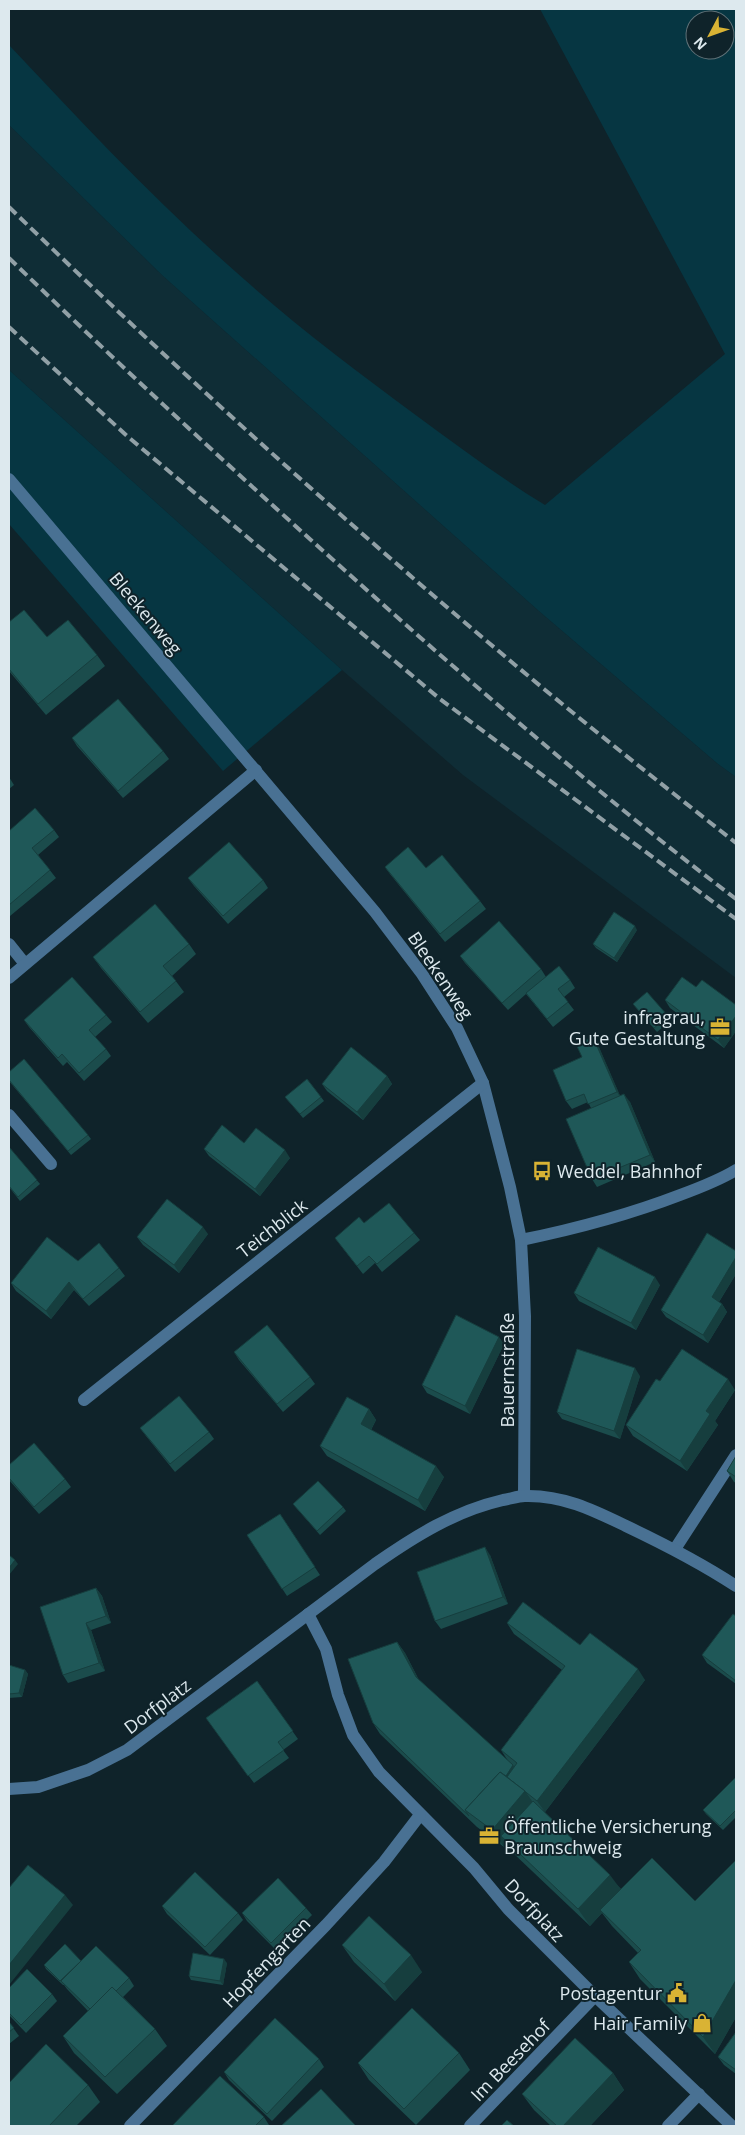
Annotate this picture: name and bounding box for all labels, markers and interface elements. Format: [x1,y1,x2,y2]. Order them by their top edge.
north arrow [685,10,735,60]
text: N [689,33,711,54]
street label: Bleekenweg [104,567,188,659]
street label: Bleekenweg [403,926,479,1024]
place label: infragrau, Gute Gestaltung [569,1005,705,1050]
office icon: infragrau, Gute Gestaltung [709,1016,731,1038]
place label: Weddel, Bahnhof [557,1159,702,1183]
bus stop icon: Weddel, Bahnhof [531,1160,553,1182]
street label: Teichblick [232,1193,312,1263]
street label: Bauernstraße [495,1313,519,1427]
street label: Dorfplatz [119,1673,195,1739]
place label: Öffentliche Versicherung Braunschweig [504,1814,712,1859]
office icon: Öffentliche Versicherung Braunschweig [478,1825,500,1847]
street label: Dorfplatz [500,1873,570,1947]
street label: Hopfengarten [217,1912,315,2012]
place label: Postagentur [560,1981,663,2005]
public building icon: Postagentur [666,1982,688,2004]
place label: Hair Family [593,2011,688,2035]
shop icon: Hair Family [691,2012,713,2034]
street label: Im Beesehof [465,2013,556,2106]

